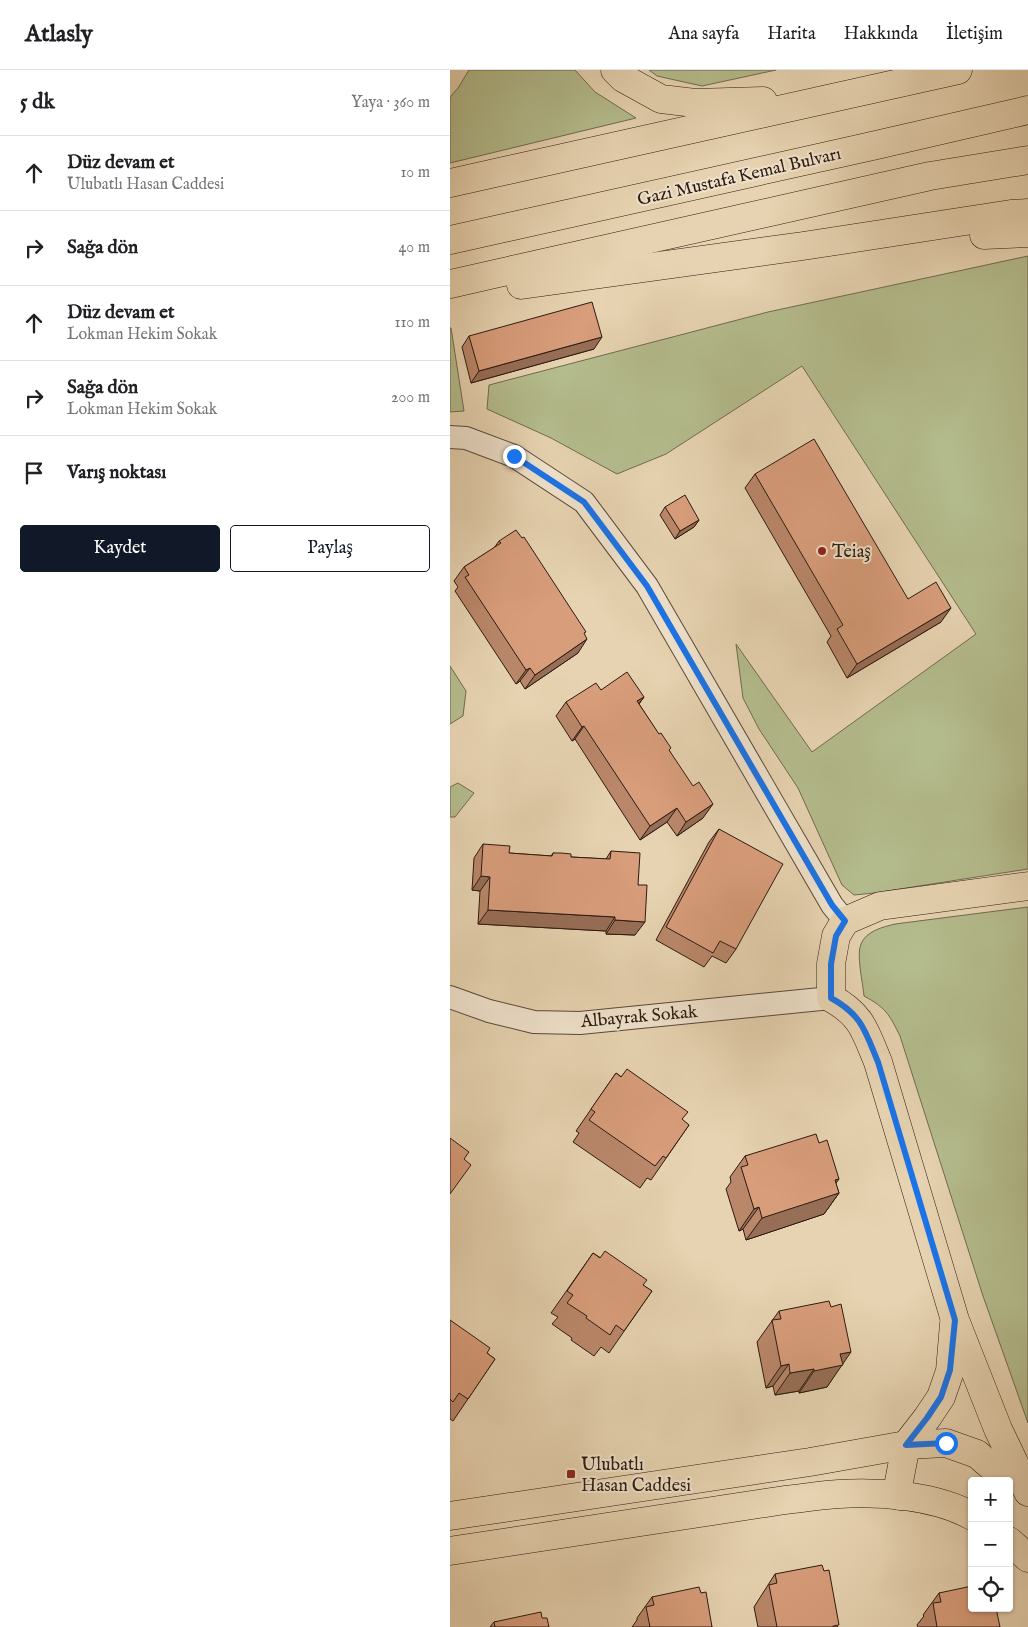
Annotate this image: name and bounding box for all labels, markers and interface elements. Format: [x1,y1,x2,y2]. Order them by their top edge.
text: Atlasly [25,19,93,50]
text: Ana sayfa [669,23,739,46]
text: Harita [767,23,816,46]
text: Hakkında [844,23,918,46]
text: İletişim [946,23,1003,46]
text: 5 dk [20,89,55,116]
text: Yaya · 360 m [351,93,430,113]
street label: Gazi Mustafa Kemal Bulvarı [635,143,844,212]
text: Düz devam et [67,151,175,175]
icon: ahead [20,159,48,187]
text: 10 m [400,163,430,183]
text: Ulubatlı Hasan Caddesi [67,175,224,195]
icon: right [20,234,48,262]
text: Sağa dön [67,236,138,260]
text: 40 m [398,238,430,258]
text: Düz devam et [67,301,175,325]
icon: ahead [20,309,48,337]
text: 110 m [394,313,430,333]
text: Lokman Hekim Sokak [67,325,217,345]
text: Sağa dön [67,376,138,400]
icon: right [20,384,48,412]
text: 200 m [391,388,430,408]
text: Lokman Hekim Sokak [67,400,217,420]
route end [503,445,526,468]
icon: arrive [20,459,48,487]
text: Varış noktası [67,461,166,485]
button: Kaydet [20,525,220,572]
button: Paylaş [230,525,430,572]
place label: Teiaş [832,541,871,564]
marker: Teiaş [816,545,828,557]
street label: Albayrak Sokak [579,1001,699,1034]
route start [935,1432,958,1455]
place label: Ulubatlı Hasan Caddesi [581,1454,691,1498]
marker: Ulubatlı Hasan Caddesi [565,1468,577,1480]
map controls [968,1477,1013,1612]
button: + [968,1477,1013,1522]
button: − [968,1522,1013,1567]
button: locate [968,1567,1013,1612]

